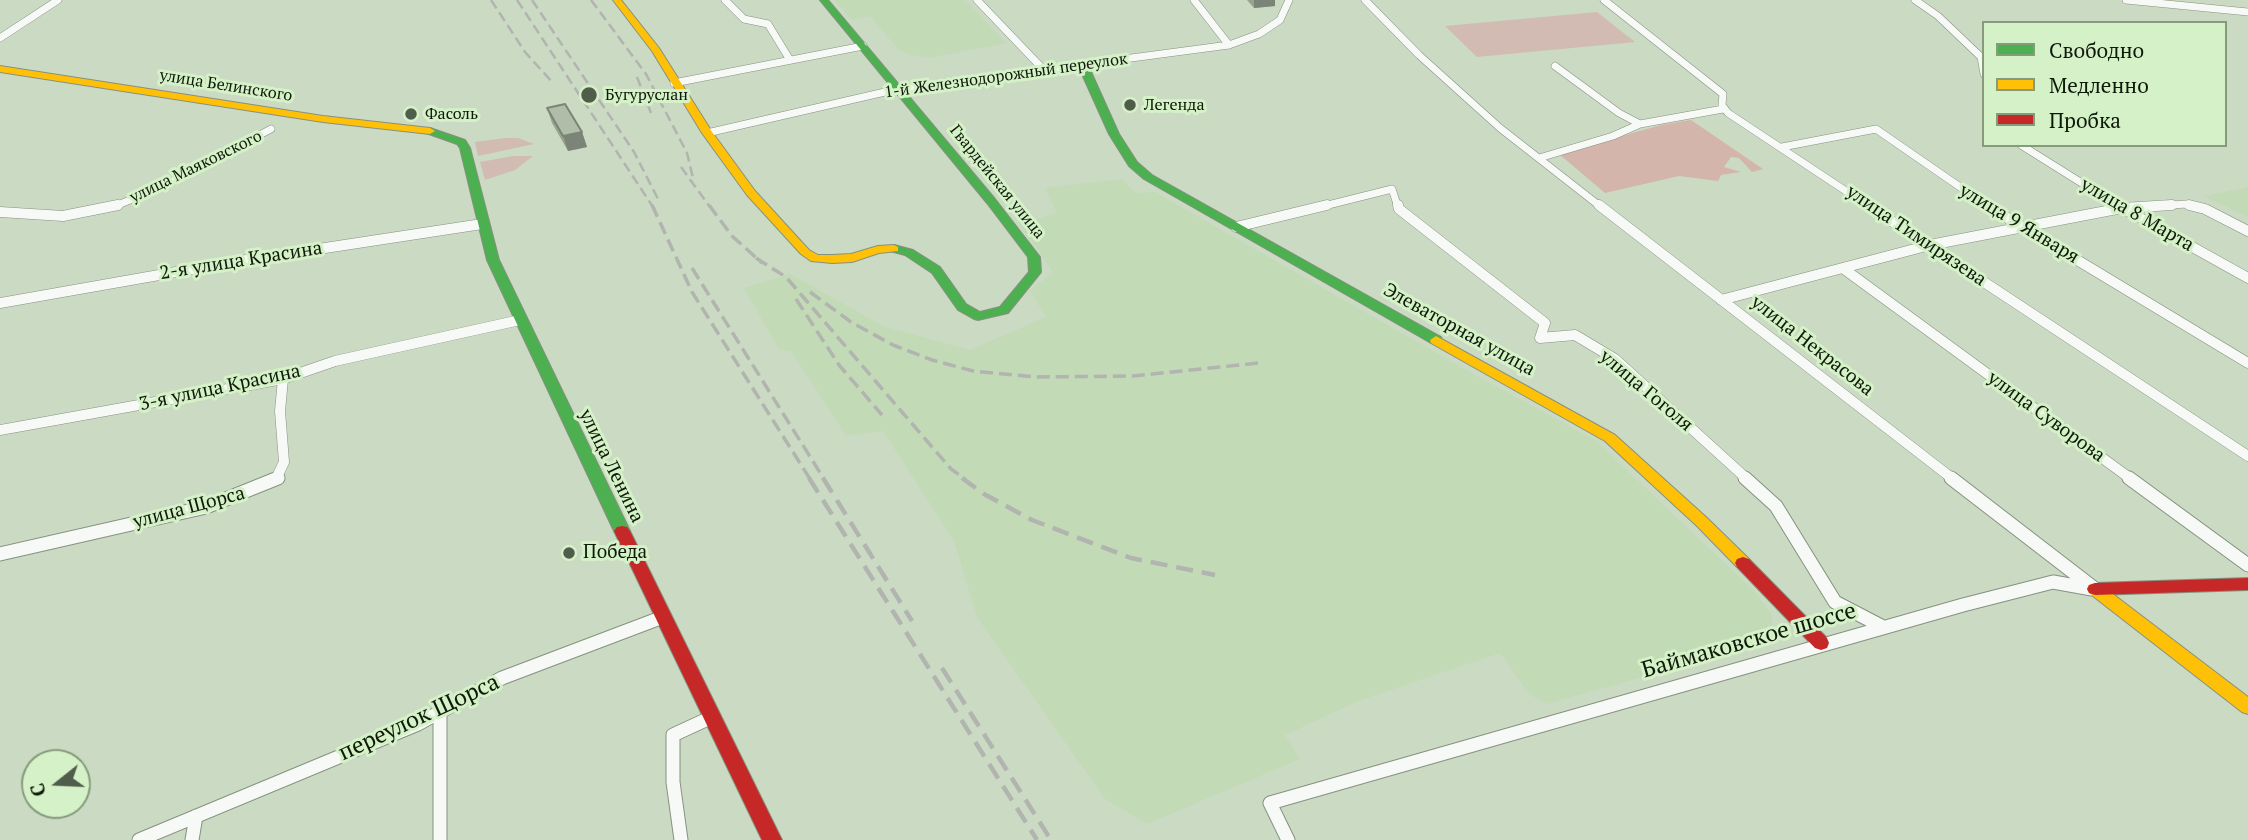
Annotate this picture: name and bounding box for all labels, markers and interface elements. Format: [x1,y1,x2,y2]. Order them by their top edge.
legend [1982,21,2227,147]
text: Свободно [2049,36,2144,64]
street label: 1-й Железнодорожный переулок [883,49,1129,103]
street label: улица Белинского [158,66,294,106]
text: Медленно [2049,71,2149,99]
marker: Бугуруслан [579,85,599,105]
place label: Бугуруслан [605,85,688,105]
place label: Легенда [1144,95,1204,115]
marker: Легенда [1122,97,1138,113]
place label: Фасоль [425,104,478,124]
marker: Фасоль [403,106,419,122]
text: Пробка [2049,106,2121,134]
street label: Гвардейская улица [945,121,1049,243]
street label: улица Маяковского [127,127,265,207]
street label: улица 8 Марта [2076,173,2198,257]
street label: улица 9 Января [1955,179,2083,269]
street label: улица Тимирязева [1842,181,1990,291]
street label: 2-я улица Красина [158,237,324,285]
street label: Элеваторная улица [1379,279,1539,381]
street label: улица Некрасова [1746,291,1878,401]
street label: улица Гоголя [1595,345,1697,437]
street label: 3-я улица Красина [137,360,303,416]
street label: улица Суворова [1983,367,2109,467]
street label: улица Ленина [574,406,648,526]
street label: улица Щорса [131,482,247,534]
place label: Победа [583,542,647,564]
marker: Победа [561,545,577,561]
street label: Баймаковское шоссе [1639,597,1859,685]
street label: переулок Щорса [334,669,504,767]
north arrow [21,749,91,819]
text: С [24,780,51,800]

